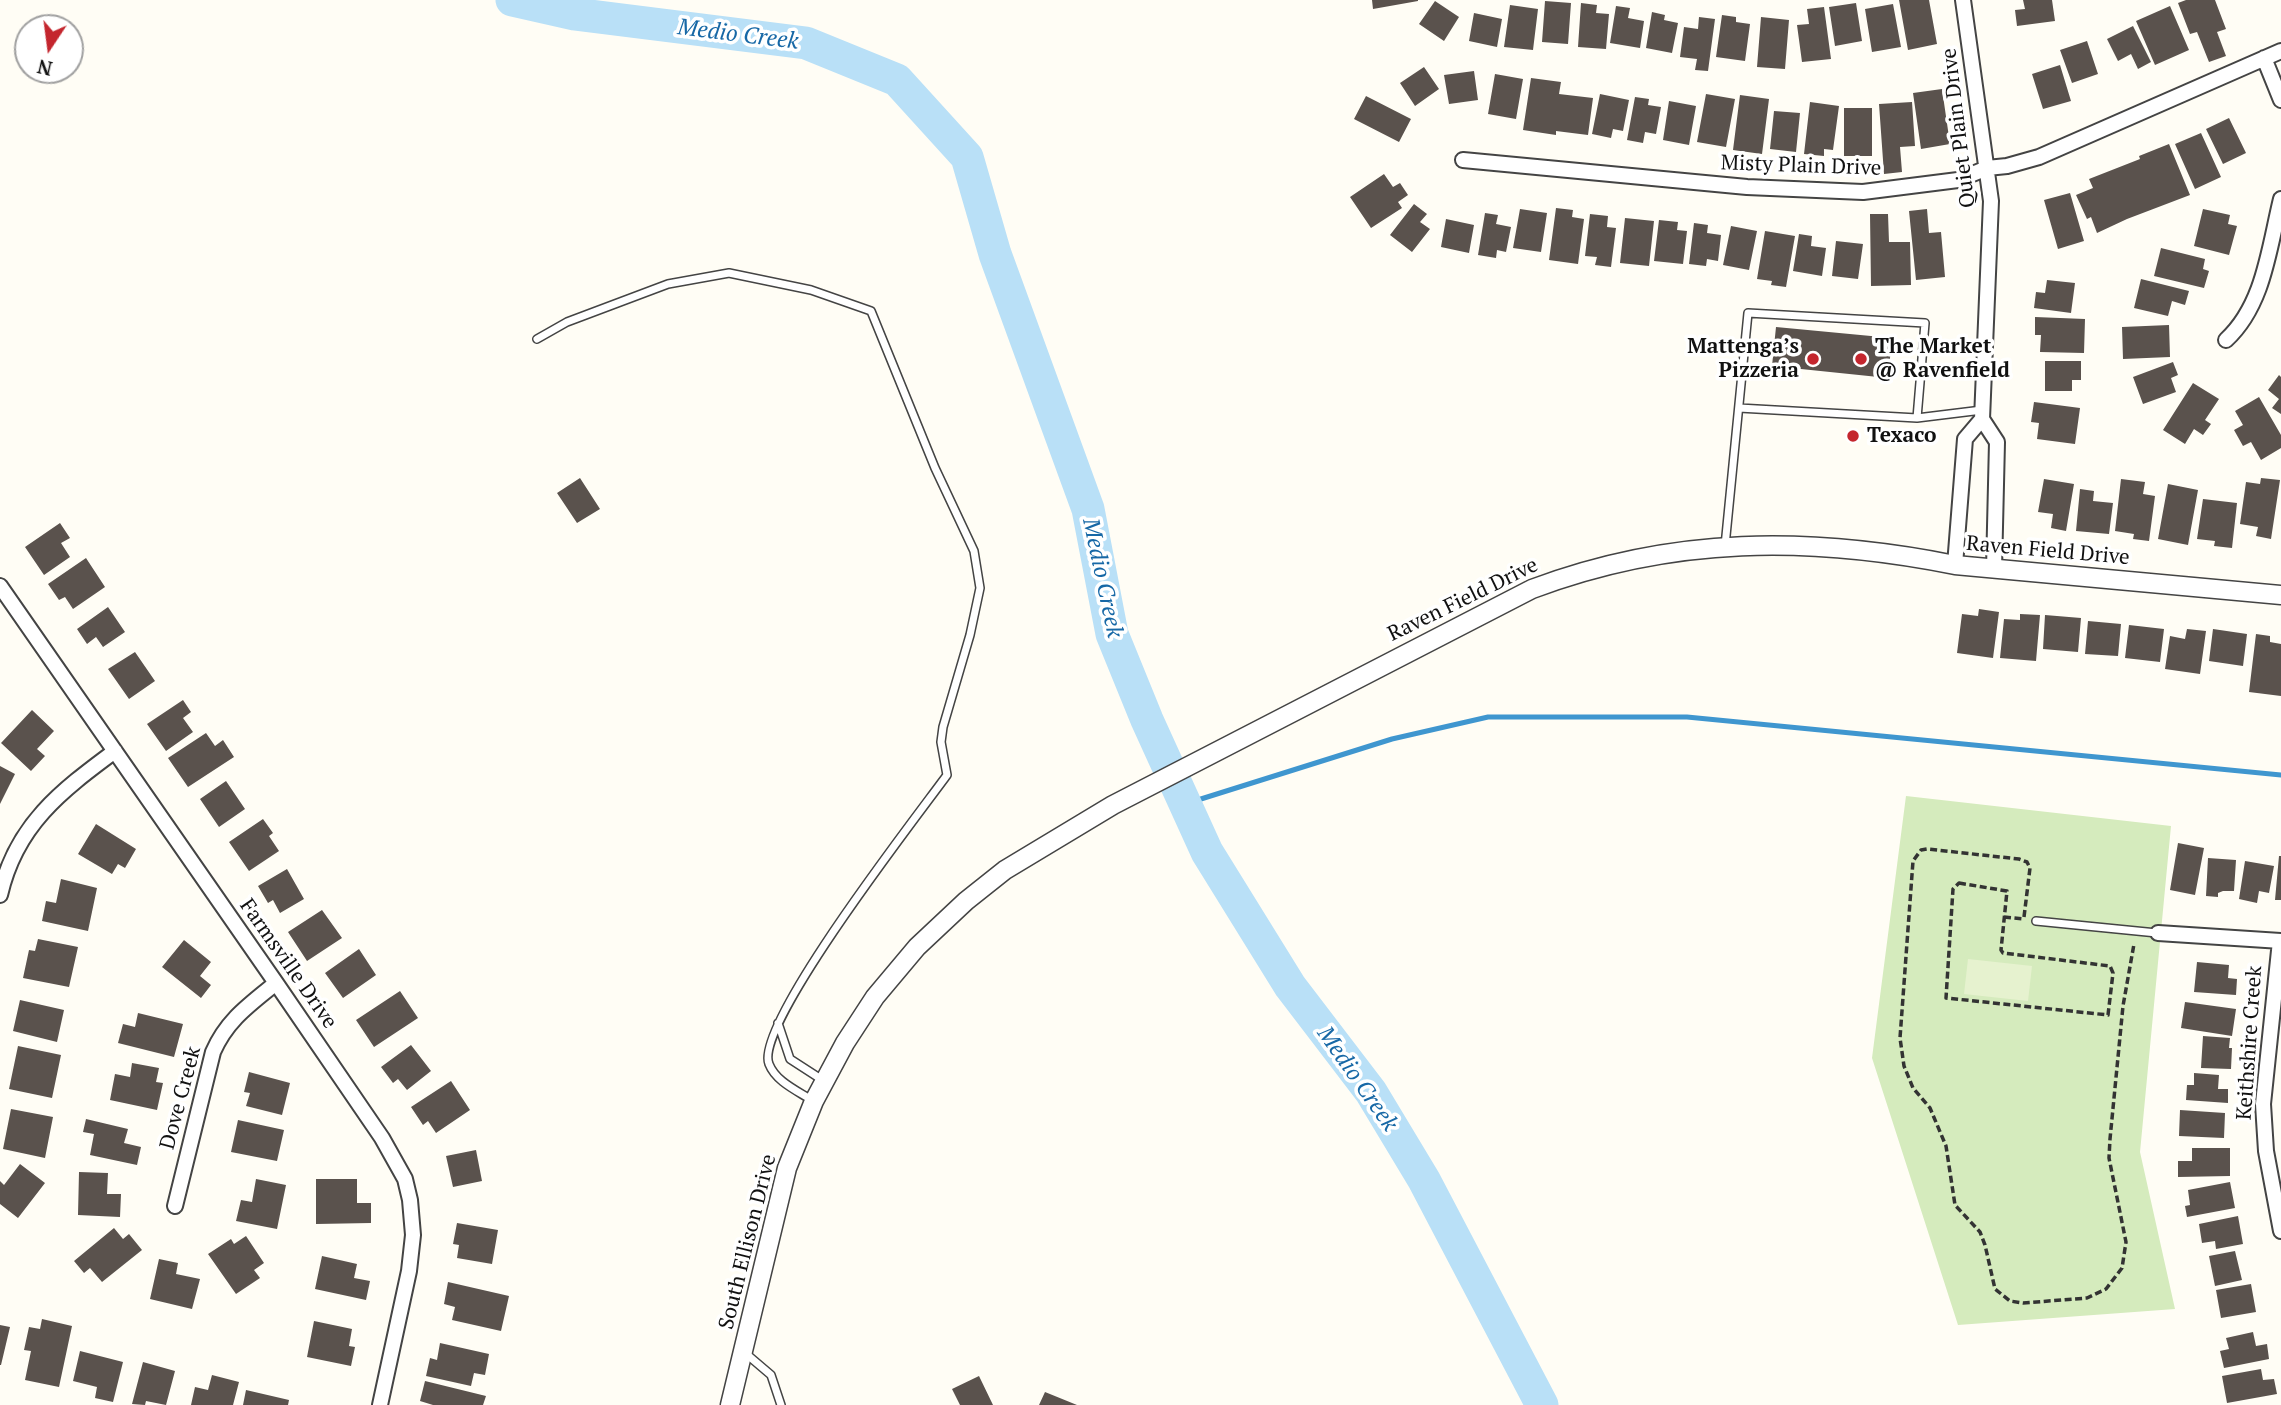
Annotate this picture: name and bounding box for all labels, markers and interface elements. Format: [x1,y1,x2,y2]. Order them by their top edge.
north arrow [14,14,84,84]
water label: Medio Creek [676,14,800,56]
street label: Quiet Plain Drive [1937,47,1981,209]
text: N [35,54,54,82]
street label: Misty Plain Drive [1720,151,1882,181]
place label: Mattenga’s Pizzeria [1687,334,1799,384]
place label: The Market @ Ravenfield [1875,334,2010,384]
marker: Mattenga’s Pizzeria [1805,351,1821,367]
marker: The Market @ Ravenfield [1853,351,1869,367]
place label: Texaco [1867,423,1937,449]
marker: Texaco [1845,428,1861,444]
water label: Medio Creek [1076,516,1128,640]
street label: Raven Field Drive [1965,531,2131,571]
street label: Raven Field Drive [1384,553,1542,647]
street label: Farmsville Drive [234,894,342,1034]
street label: Keithshire Creek [2232,965,2268,1121]
water label: Medio Creek [1311,1021,1403,1137]
street label: Dove Creek [155,1044,207,1152]
street label: South Ellison Drive [714,1152,782,1332]

